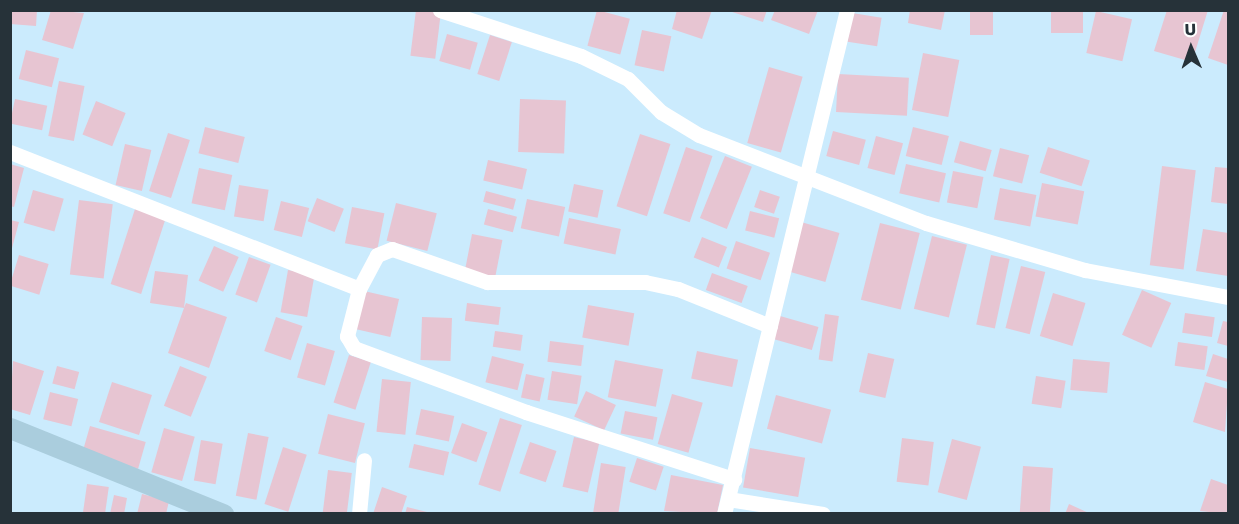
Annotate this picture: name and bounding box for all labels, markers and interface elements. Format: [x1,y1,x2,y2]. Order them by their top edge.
north arrow [1161,18,1221,78]
text: U [1184,20,1196,39]

